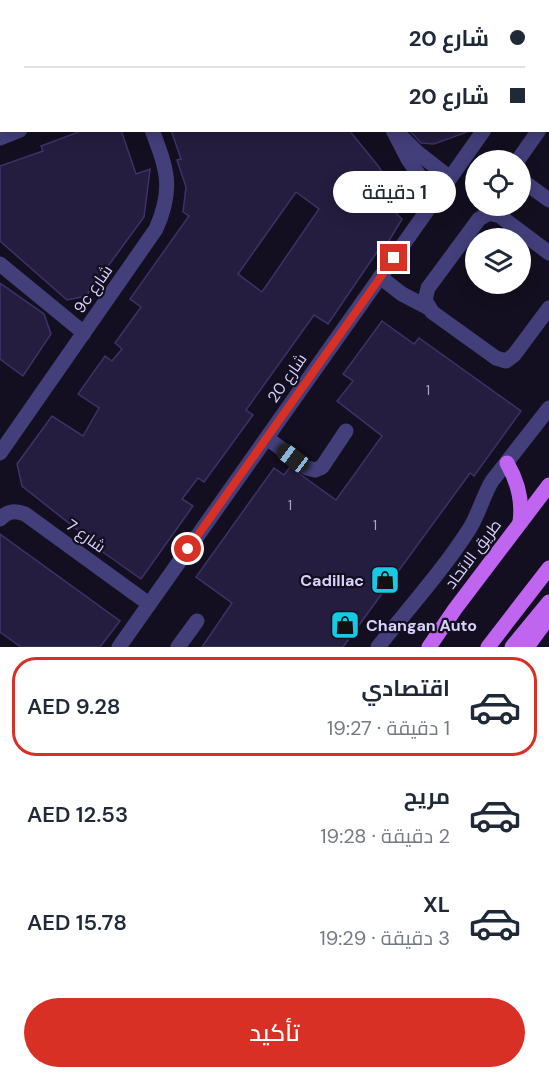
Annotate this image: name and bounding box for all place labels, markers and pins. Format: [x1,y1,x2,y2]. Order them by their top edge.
shop icon: Cadillac [369,564,401,596]
place label: Cadillac [300,570,364,591]
shop icon: Changan Auto [329,609,361,641]
place label: Changan Auto [366,615,477,636]

